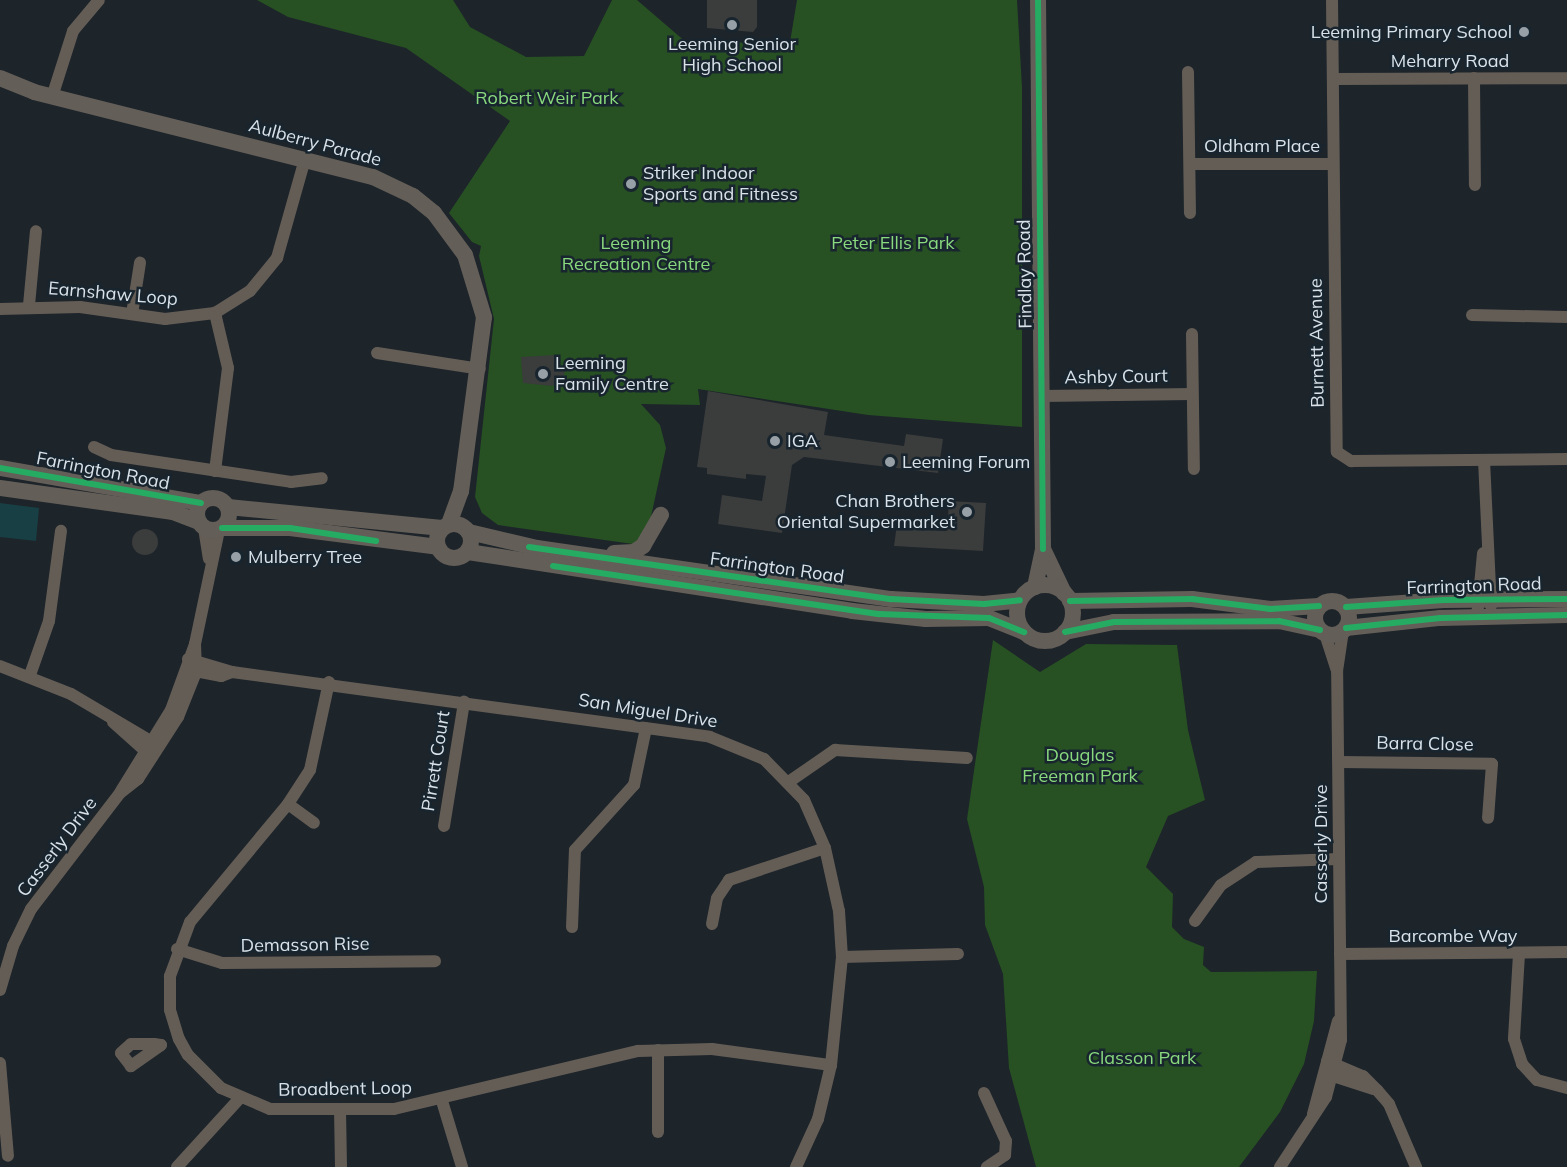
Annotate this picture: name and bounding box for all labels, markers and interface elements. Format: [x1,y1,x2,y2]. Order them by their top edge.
marker: Leeming Senior High School [725,18,739,32]
place label: Leeming Primary School [1311,21,1512,43]
marker: Leeming Primary School [1517,25,1531,39]
place label: Leeming Senior High School [668,34,796,76]
street label: Meharry Road [1391,50,1509,72]
park label: Robert Weir Park [475,87,619,109]
street label: Aulberry Parade [246,115,384,171]
street label: Oldham Place [1204,135,1320,157]
place label: Striker Indoor Sports and Fitness [643,163,798,206]
marker: Striker Indoor Sports and Fitness [624,177,638,191]
street label: Findlay Road [1013,219,1037,329]
park label: Peter Ellis Park [831,232,955,254]
park label: Leeming Recreation Centre [562,233,710,276]
street label: Earnshaw Loop [47,278,179,310]
street label: Burnett Avenue [1305,278,1329,408]
place label: Leeming Family Centre [555,353,669,395]
street label: Ashby Court [1064,365,1168,389]
marker: Leeming Family Centre [536,367,550,381]
place label: IGA [787,430,818,452]
marker: IGA [768,434,782,448]
street label: Farrington Road [35,448,171,494]
place label: Leeming Forum [902,451,1030,473]
marker: Leeming Forum [883,455,897,469]
place label: Chan Brothers Oriental Supermarket [777,491,955,534]
marker: Chan Brothers Oriental Supermarket [960,505,974,519]
place label: Mulberry Tree [248,546,362,568]
street label: Farrington Road [709,548,845,588]
marker: Mulberry Tree [229,550,243,564]
street label: Farrington Road [1406,573,1542,599]
street label: San Miguel Drive [577,689,719,733]
street label: Pirrett Court [417,709,455,813]
street label: Barra Close [1376,732,1474,756]
park label: Douglas Freeman Park [1022,745,1138,788]
street label: Casserly Drive [1310,784,1332,904]
street label: Casserly Drive [13,793,101,901]
street label: Barcombe Way [1389,925,1517,947]
street label: Demasson Rise [240,933,370,957]
park label: Classon Park [1088,1047,1196,1069]
street label: Broadbent Loop [278,1077,412,1101]

